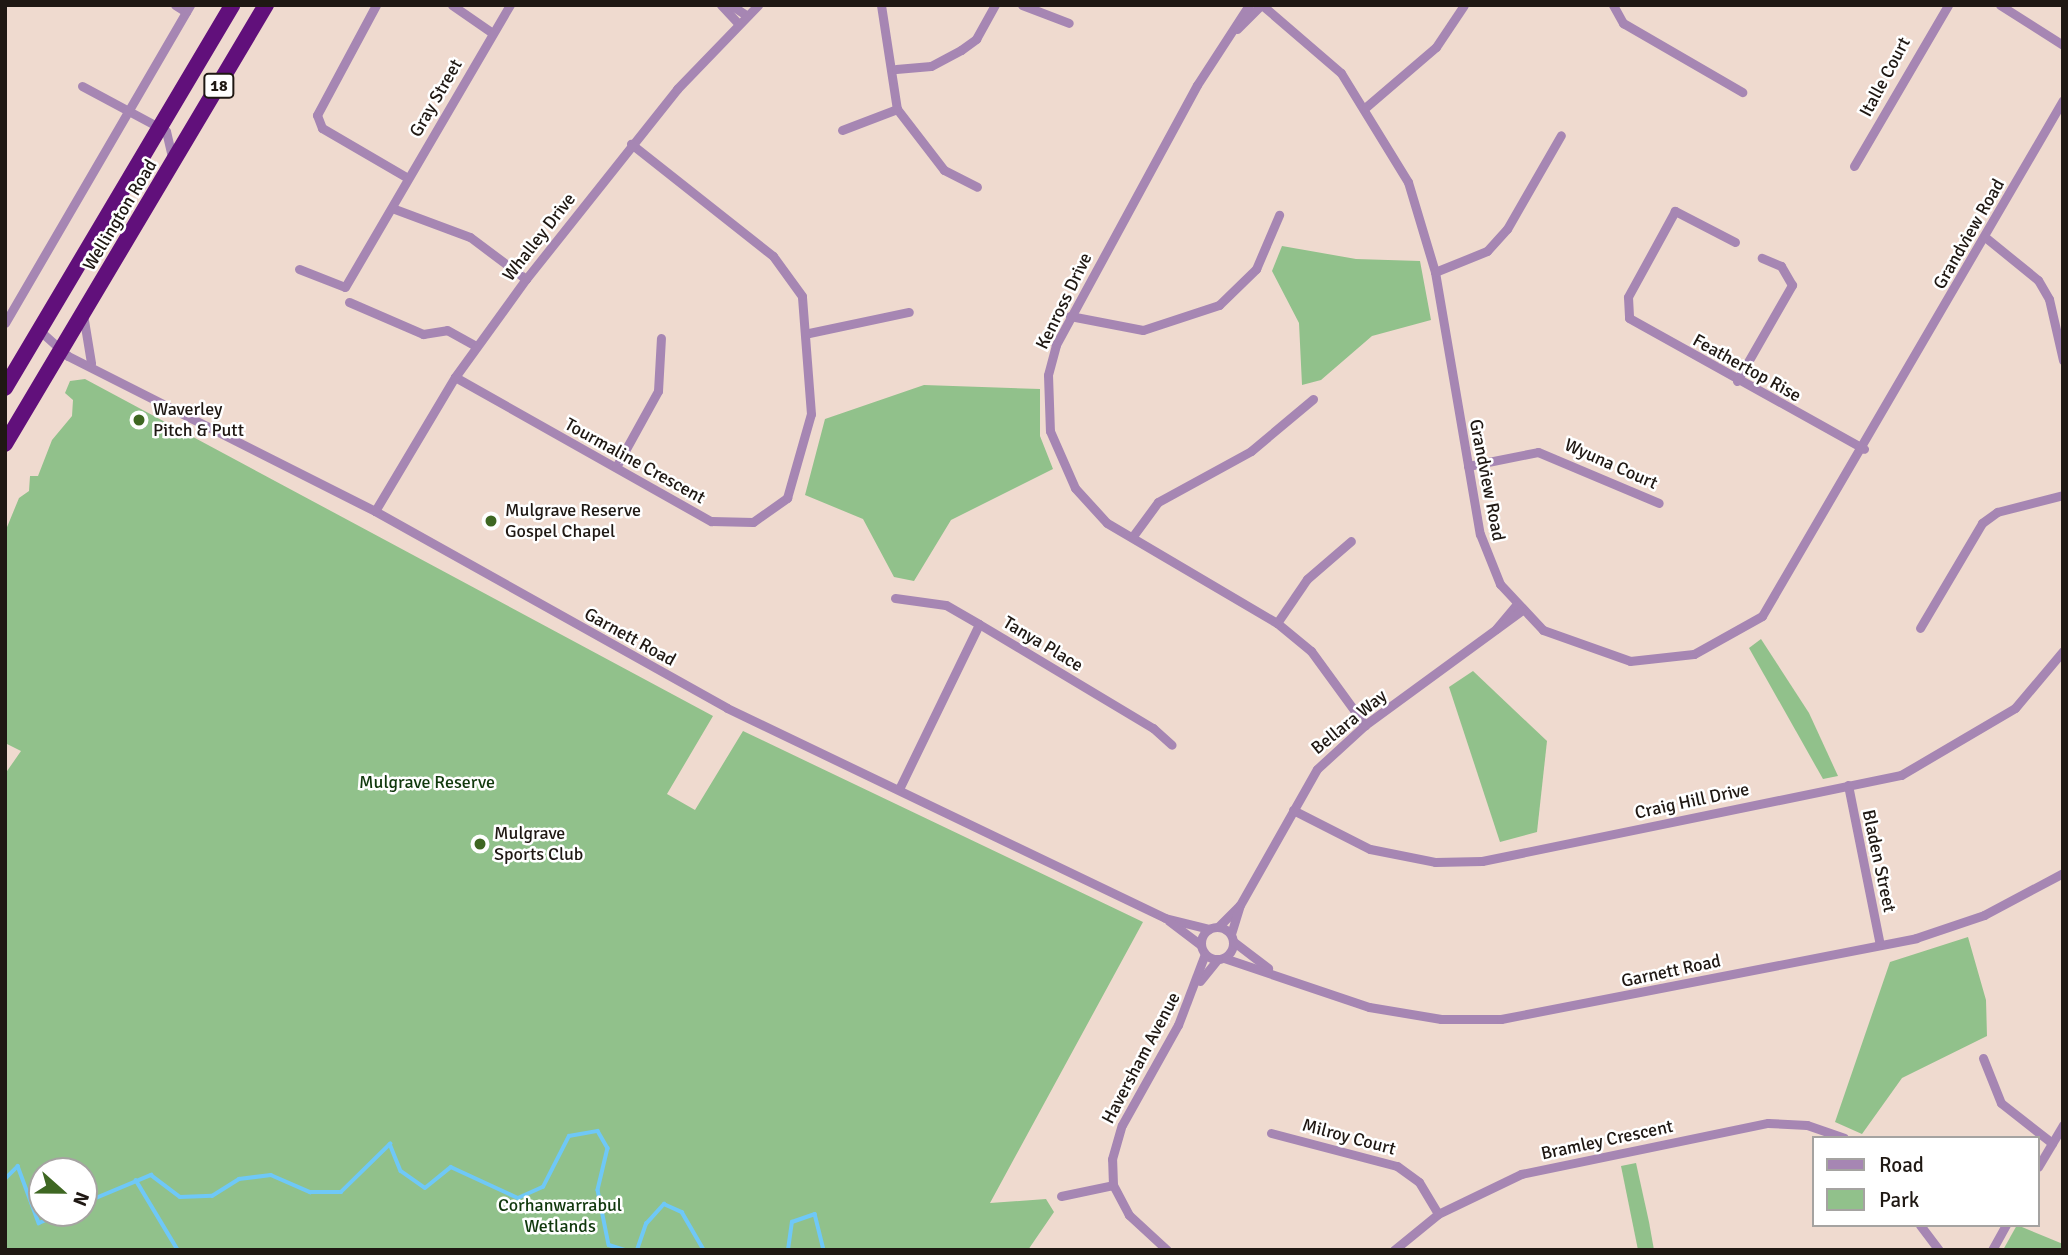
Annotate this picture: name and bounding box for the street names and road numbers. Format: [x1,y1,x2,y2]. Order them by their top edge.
street label: Italle Court [1855,33,1915,121]
street label: Gray Street [405,55,467,141]
road number: 18 [203,74,235,99]
street label: Wellington Road [78,155,162,275]
street label: Grandview Road [1929,175,2009,293]
street label: Whalley Drive [498,189,580,285]
street label: Kenross Drive [1031,249,1097,353]
street label: Feathertop Rise [1689,329,1805,407]
street label: Tourmaline Crescent [561,413,709,509]
street label: Grandview Road [1465,417,1509,543]
street label: Wyuna Court [1561,434,1661,494]
street label: Garnett Road [580,603,680,671]
street label: Tanya Place [999,612,1087,676]
street label: Bellara Way [1307,685,1391,759]
street label: Craig Hill Drive [1633,778,1751,824]
street label: Bladen Street [1858,808,1900,914]
street label: Garnett Road [1619,950,1723,992]
street label: Haversham Avenue [1097,988,1185,1128]
street label: Milroy Court [1300,1114,1398,1160]
street label: Bramley Crescent [1539,1115,1675,1165]

